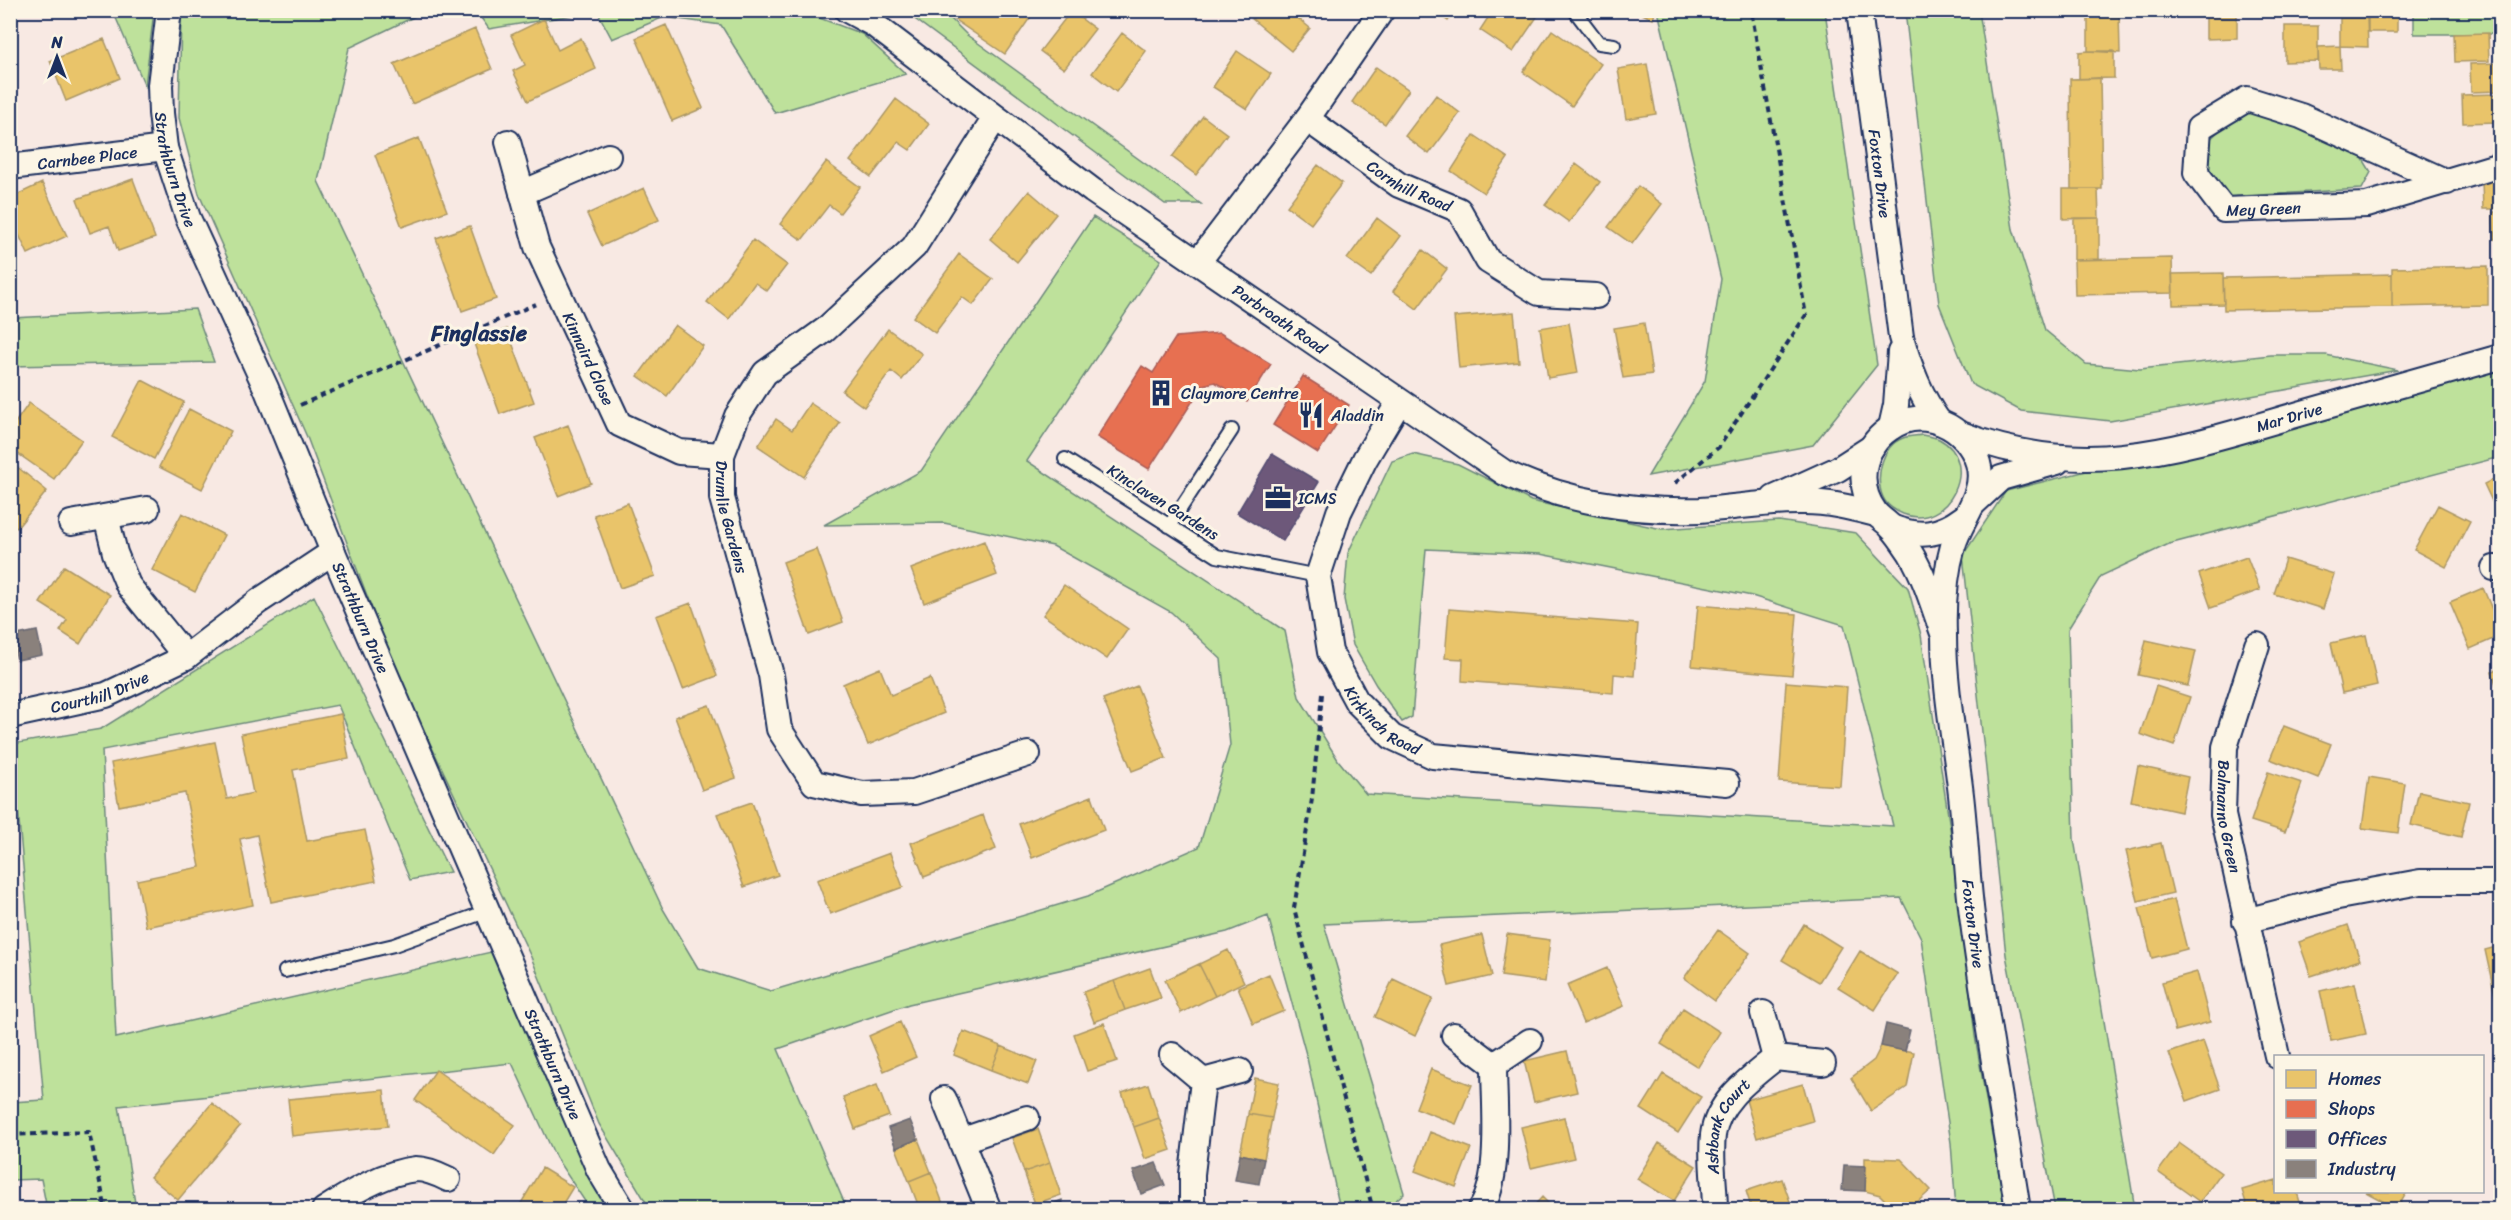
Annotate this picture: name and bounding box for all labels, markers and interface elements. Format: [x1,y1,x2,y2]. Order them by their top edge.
north arrow [27,27,87,87]
text: N [50,28,63,57]
street label: Strathburn Drive [146,110,205,232]
street label: Foxton Drive [1860,128,1900,220]
street label: Carnbee Place [36,137,139,178]
street label: Cornhill Road [1360,152,1458,221]
street label: Mey Green [2226,193,2302,224]
street label: Parbroath Road [1226,276,1334,363]
street label: Kinnaird Close [554,307,623,410]
district label: Finglassie [430,314,528,353]
building icon: Claymore Centre [1146,378,1176,408]
place label: Claymore Centre [1181,379,1299,408]
street label: Mar Drive [2252,394,2326,440]
restaurant icon: Aladdin [1296,400,1326,430]
place label: Aladdin [1330,401,1384,430]
street label: Kinclaven Gardens [1101,456,1225,548]
street label: Drumlie Gardens [708,460,757,577]
office icon: ICMS [1263,483,1293,513]
place label: ICMS [1297,484,1337,513]
street label: Strathburn Drive [324,557,398,678]
street label: Courthill Drive [48,662,154,721]
street label: Kirkinch Road [1336,680,1427,764]
street label: Balmanno Green [2208,760,2250,876]
street label: Foxton Drive [1954,878,1994,970]
street label: Strathburn Drive [516,1003,590,1124]
legend [2274,1055,2484,1193]
text: Homes [2328,1063,2382,1095]
street label: Ashbank Court [1698,1070,1757,1176]
text: Shops [2328,1093,2375,1125]
text: Offices [2328,1123,2388,1155]
text: Industry [2327,1153,2397,1185]

